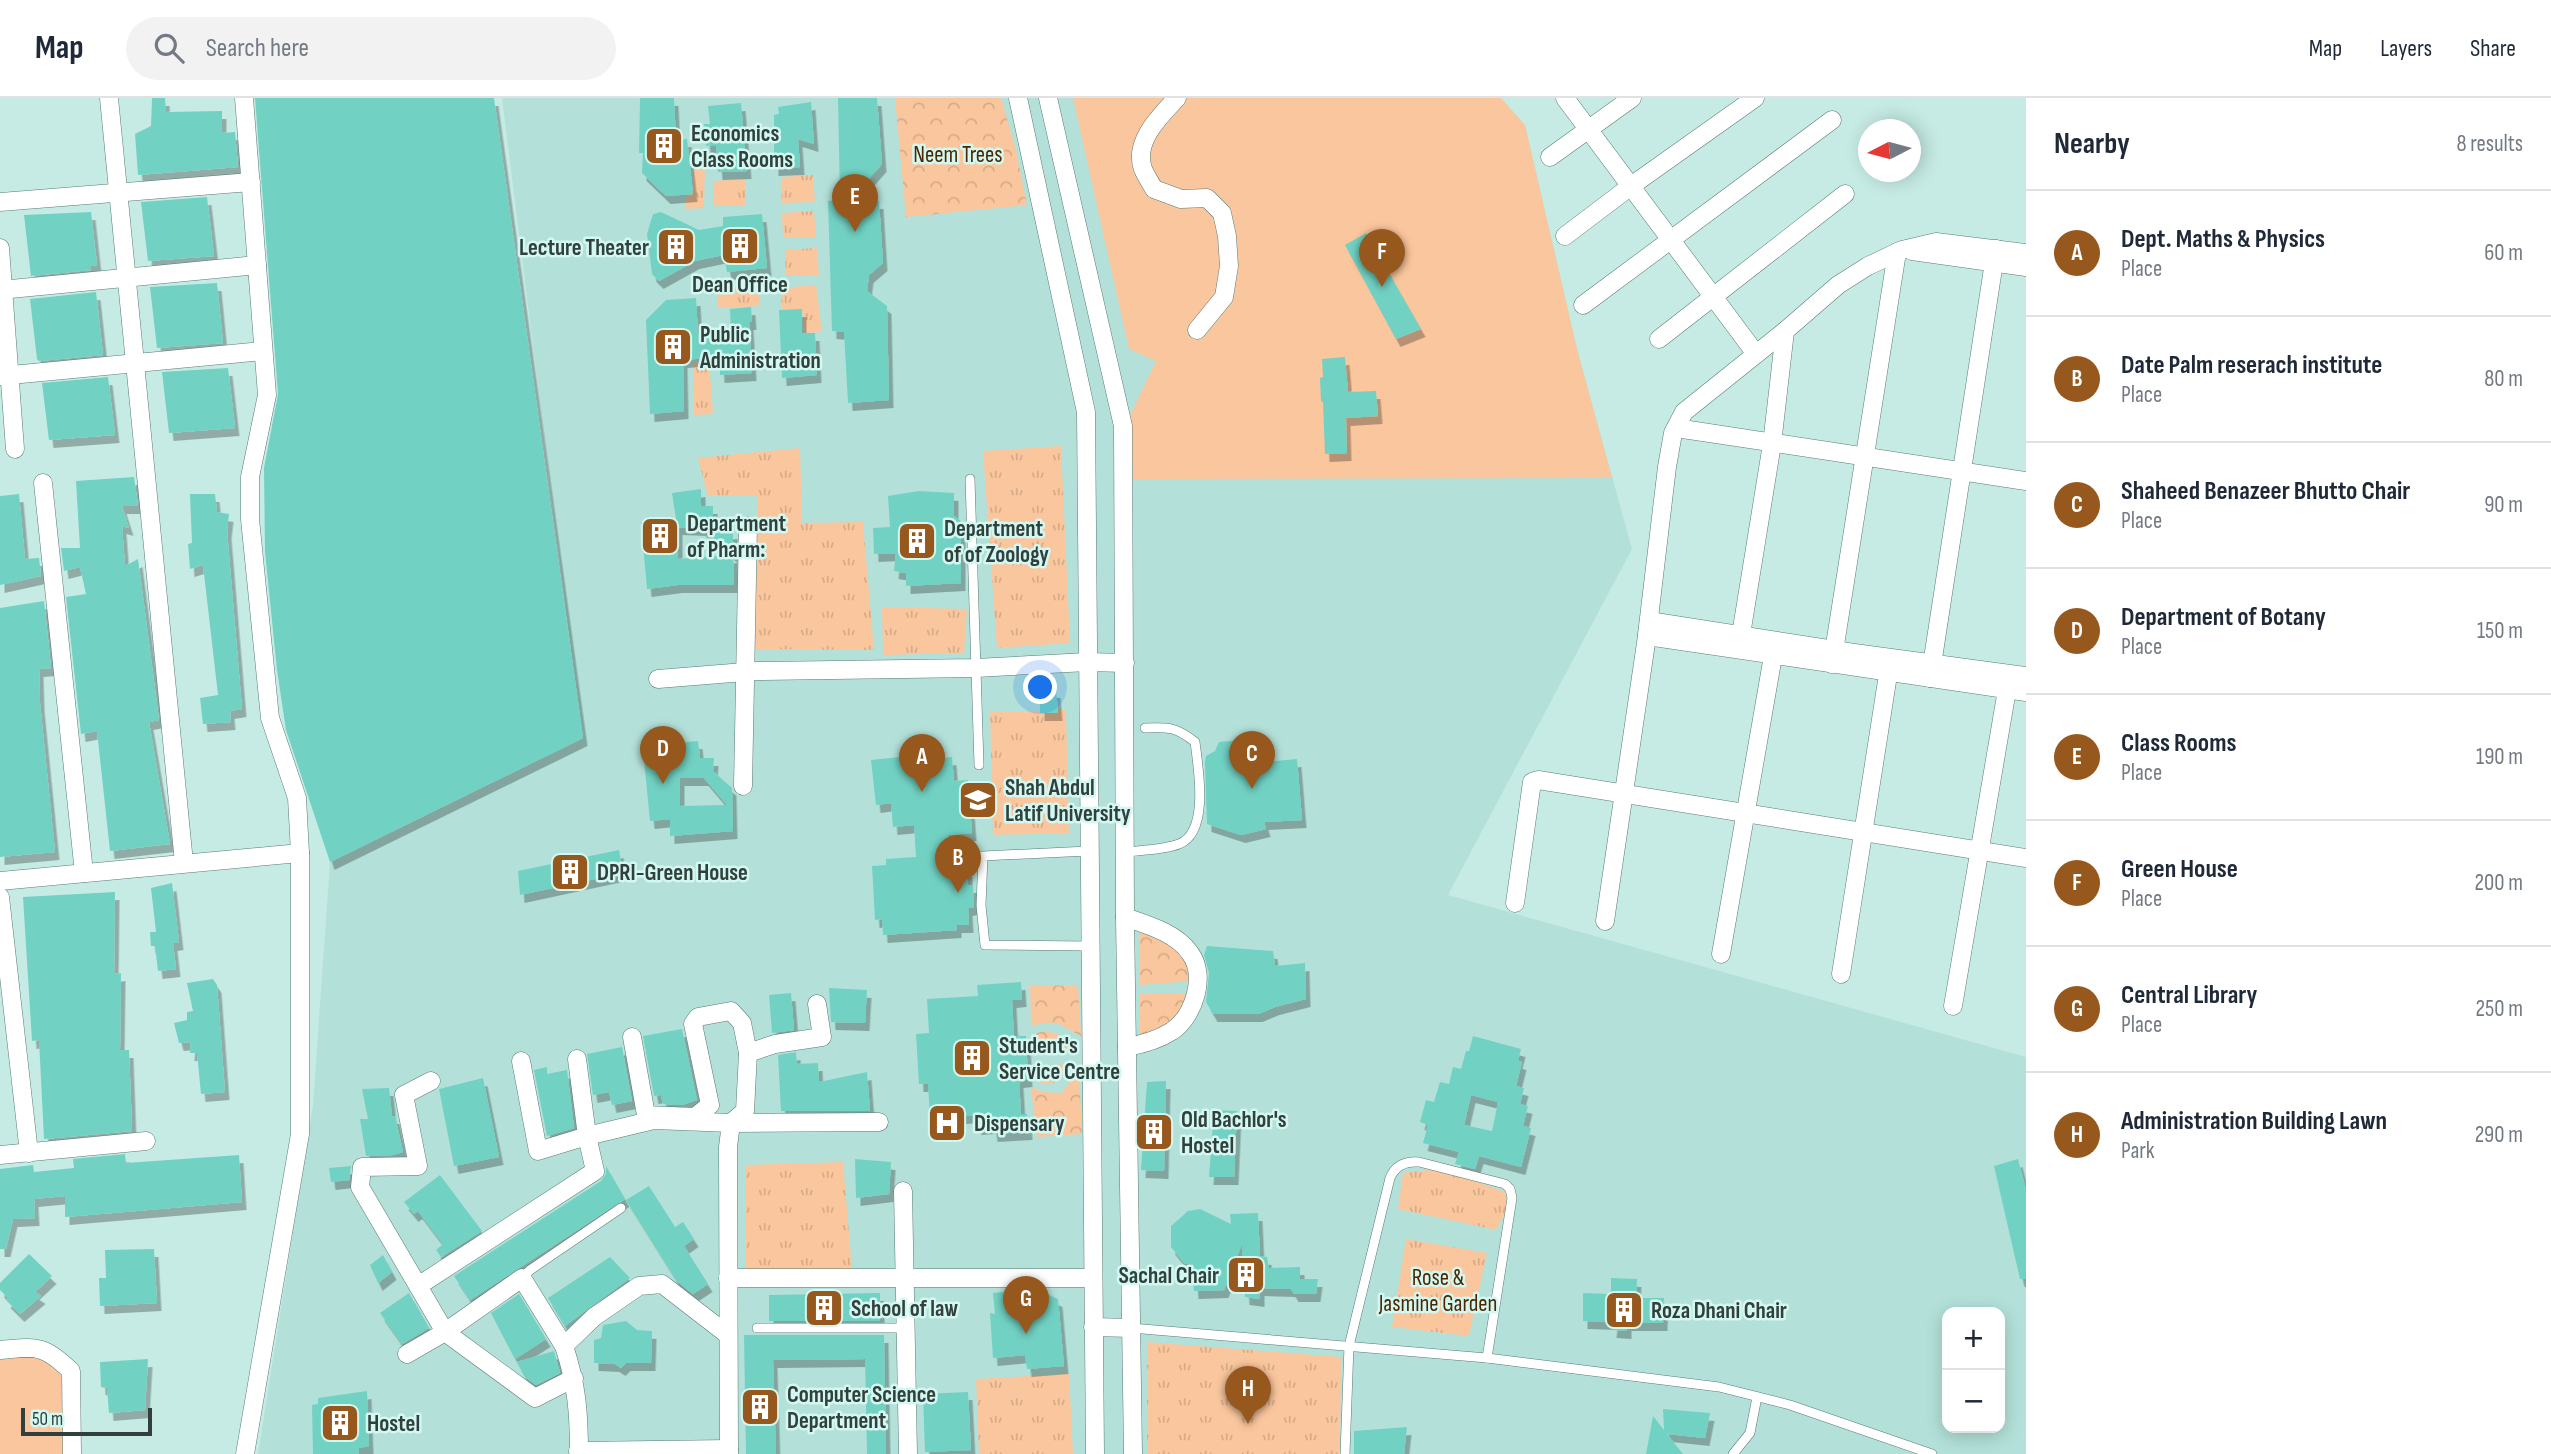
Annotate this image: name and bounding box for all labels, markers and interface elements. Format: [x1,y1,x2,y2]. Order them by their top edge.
search box [126,17,616,80]
text: Map [35,28,84,68]
icon: search [150,29,188,67]
text: Search here [206,33,309,64]
text: Map [2309,34,2342,63]
text: Layers [2380,34,2432,63]
text: Share [2470,34,2516,63]
north arrow [1858,119,1921,182]
place label: Economics Class Rooms [691,120,793,174]
building icon: Economics Class Rooms [643,125,685,167]
text: Nearby [2054,126,2130,162]
text: 8 results [2457,130,2523,158]
park label: Neem Trees [913,141,1003,169]
pin: E [832,174,878,232]
text: Dept. Maths & Physics [2121,224,2325,255]
building icon: Dean Office [719,225,761,267]
building icon: Lecture Theater [655,226,697,268]
pin: F [1359,229,1405,287]
place label: Lecture Theater [519,234,649,262]
text: A [2072,239,2082,267]
text: 60 m [2484,239,2523,267]
text: Place [2121,255,2162,283]
place label: Dean Office [692,271,788,299]
place label: Public Administration [699,321,821,375]
building icon: Public Administration [652,326,694,368]
text: Date Palm reserach institute [2121,350,2382,381]
text: B [2072,365,2082,393]
text: 80 m [2484,365,2523,393]
text: Place [2121,381,2162,409]
text: Shaheed Benazeer Bhutto Chair [2121,476,2410,507]
text: C [2071,491,2083,519]
text: 90 m [2484,491,2523,519]
text: Place [2121,507,2162,535]
place label: Department of Pharm: [687,510,787,564]
building icon: Department of Pharm: [639,515,681,557]
place label: Department of of Zoology [944,515,1049,569]
building icon: Department of of Zoology [896,520,938,562]
text: Department of Botany [2121,602,2326,633]
text: D [2071,617,2083,645]
text: 150 m [2477,617,2523,645]
text: Place [2121,633,2162,661]
your location [1023,670,1057,704]
pin: D [640,726,686,784]
text: Class Rooms [2121,728,2236,759]
pin: C [1229,731,1275,789]
pin: A [899,734,945,792]
text: E [2072,743,2082,771]
text: 190 m [2476,743,2523,771]
text: Place [2121,759,2162,787]
place label: Shah Abdul Latif University [1005,774,1131,828]
school or university icon: Shah Abdul Latif University [957,779,999,821]
pin: B [935,835,981,893]
building icon: DPRI-Green House [549,851,591,893]
text: Green House [2121,854,2238,885]
place label: DPRI-Green House [597,859,748,887]
text: F [2072,869,2082,897]
text: 200 m [2475,869,2523,897]
text: Place [2121,885,2162,913]
text: Central Library [2121,980,2257,1011]
text: G [2071,995,2083,1023]
text: 250 m [2476,995,2523,1023]
text: Place [2121,1011,2162,1039]
place label: Student's Service Centre [999,1032,1120,1086]
building icon: Student's Service Centre [951,1037,993,1079]
hospital icon: Dispensary [926,1102,968,1144]
place label: Old Bachlor's Hostel [1181,1106,1287,1160]
text: Administration Building Lawn [2121,1106,2387,1137]
place label: Dispensary [974,1110,1065,1138]
building icon: Old Bachlor's Hostel [1133,1111,1175,1153]
text: H [2071,1121,2083,1149]
text: 290 m [2475,1121,2523,1149]
text: Park [2121,1137,2155,1165]
building icon: Sachal Chair [1225,1254,1267,1296]
place label: Sachal Chair [1118,1262,1219,1290]
park label: Rose & Jasmine Garden [1378,1264,1497,1318]
pin: G [1003,1276,1049,1334]
building icon: School of law [803,1287,845,1329]
building icon: Roza Dhani Chair [1603,1289,1645,1331]
place label: School of law [851,1295,958,1323]
place label: Roza Dhani Chair [1651,1297,1787,1325]
map controls [1942,1307,2005,1433]
button: + [1942,1307,2005,1370]
pin: H [1225,1366,1271,1424]
button: − [1942,1370,2005,1433]
place label: Computer Science Department [787,1381,936,1435]
building icon: Computer Science Department [739,1386,781,1428]
building icon: Hostel [319,1402,361,1444]
scale bar [21,1405,152,1437]
text: 50 m [32,1408,63,1431]
place label: Hostel [367,1410,420,1438]

